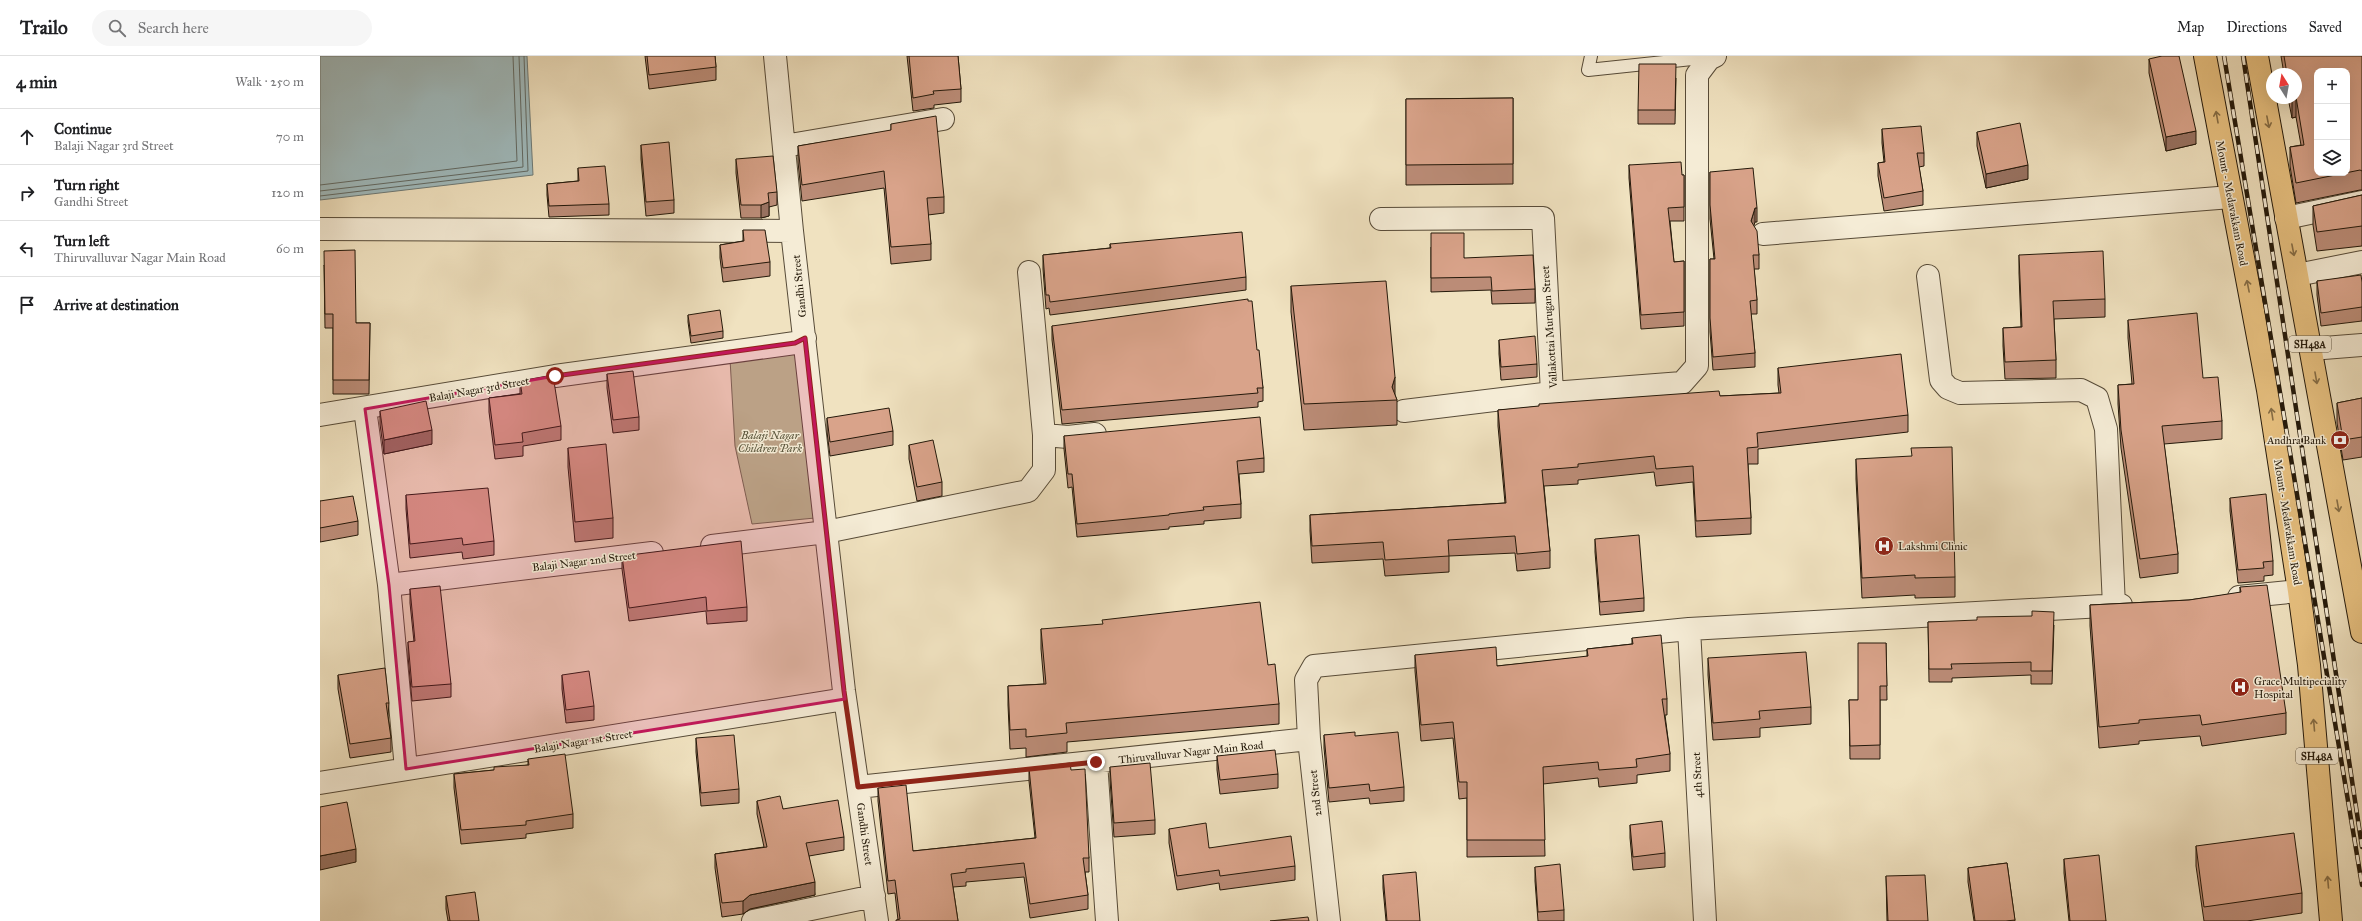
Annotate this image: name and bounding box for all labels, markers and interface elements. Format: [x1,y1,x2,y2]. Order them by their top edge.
search box [92,10,372,46]
text: Trailo [20,16,68,39]
icon: search [106,17,128,39]
text: Search here [138,19,209,37]
text: Map [2177,19,2204,36]
text: Directions [2226,19,2287,36]
text: Saved [2309,19,2342,36]
north arrow [2266,68,2302,104]
map controls [2314,68,2350,176]
button: + [2314,68,2350,104]
text: 4 min [16,72,57,93]
text: Walk · 250 m [235,74,304,90]
button: − [2314,104,2350,140]
one-way arrow [2212,111,2220,124]
one-way arrow [2264,115,2272,128]
text: Continue [54,120,112,138]
icon: ahead [16,126,38,148]
text: 70 m [276,129,304,145]
text: Balaji Nagar 3rd Street [54,138,174,154]
street label: Mount - Medavakkam Road [2213,139,2250,267]
button: layers [2314,140,2350,176]
text: Turn right [54,176,119,194]
icon: right [16,182,38,204]
text: 120 m [271,185,304,201]
text: Gandhi Street [54,194,128,210]
text: Turn left [54,232,110,250]
icon: left [16,238,38,260]
text: 60 m [276,241,304,257]
one-way arrow [2289,243,2297,256]
text: Thiruvalluvar Nagar Main Road [54,250,226,266]
street label: Gandhi Street [790,254,809,318]
street label: Vallakottai Murugan Street [1539,265,1560,390]
one-way arrow [2244,280,2252,293]
icon: arrive [16,294,38,316]
text: Arrive at destination [54,296,179,314]
road number: SH48A [2289,336,2331,352]
route start [546,367,564,385]
one-way arrow [2313,371,2321,384]
street label: Balaji Nagar 3rd Street [428,374,530,405]
one-way arrow [2268,408,2276,421]
park label: Balaji Nagar Children Park [738,429,802,455]
bank icon: Andhra Bank [2329,429,2351,451]
place label: Andhra Bank [2266,434,2327,447]
street label: Mount - Medavakkam Road [2271,458,2304,586]
one-way arrow [2334,499,2342,512]
hospital icon: Lakshmi Clinic [1873,535,1895,557]
place label: Lakshmi Clinic [1898,540,1968,553]
street label: Balaji Nagar 2nd Street [532,549,637,574]
place label: Grace Multipeciality Hospital [2254,675,2348,701]
hospital icon: Grace Multipeciality Hospital [2229,676,2251,698]
one-way arrow [2310,719,2317,732]
street label: Balaji Nagar 1st Street [533,727,633,756]
street label: Thiruvalluvar Nagar Main Road [1118,738,1265,767]
road number: SH48A [2296,748,2338,764]
street label: 4th Street [1690,752,1705,798]
route end [1087,753,1105,771]
street label: 2nd Street [1307,769,1324,817]
street label: Gandhi Street [854,802,875,866]
one-way arrow [2324,876,2331,889]

